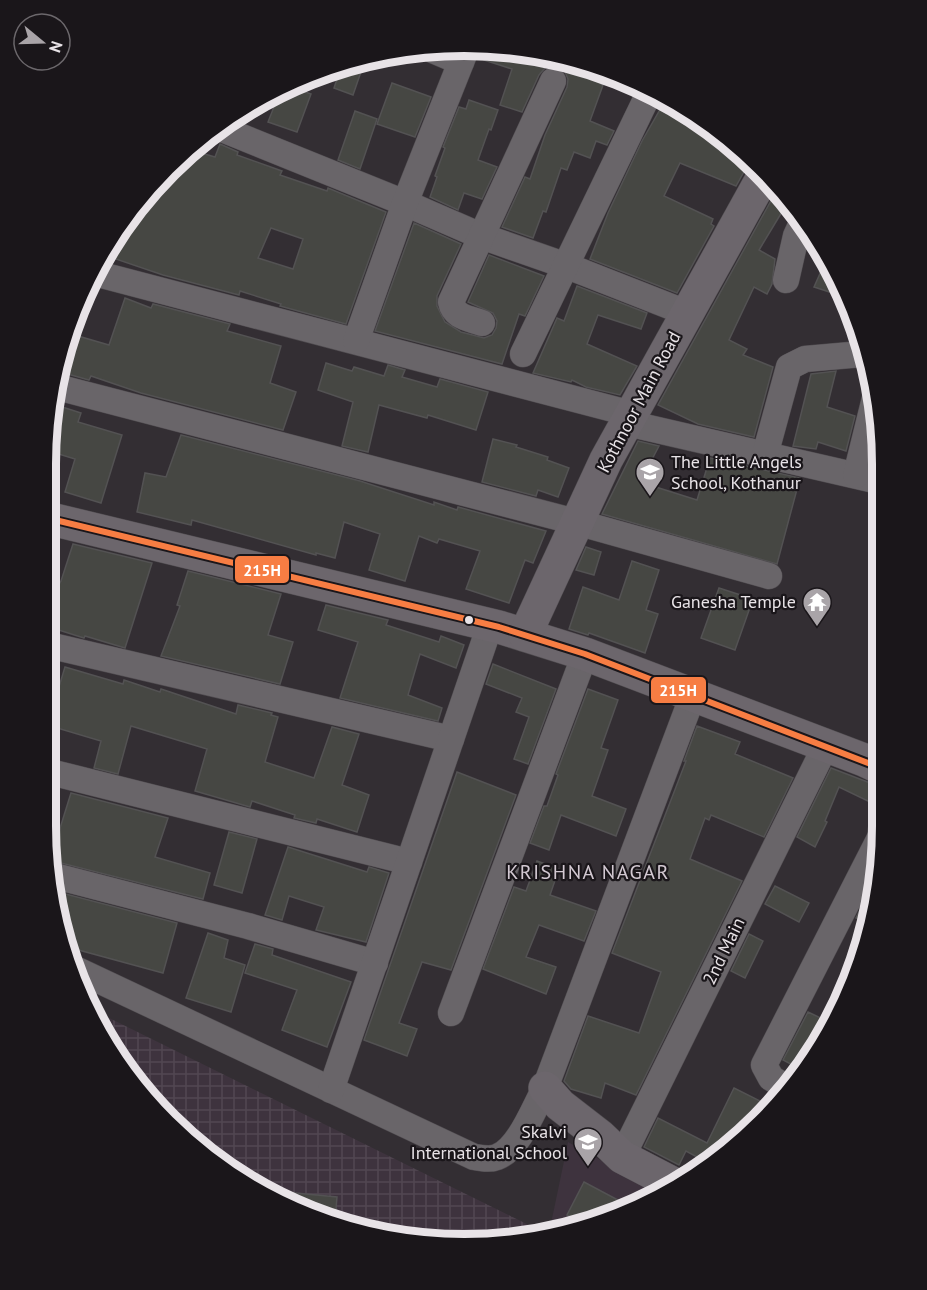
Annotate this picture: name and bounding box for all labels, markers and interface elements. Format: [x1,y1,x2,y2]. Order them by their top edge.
north arrow [12,12,72,72]
text: N [45,39,67,55]
street label: Kothnoor Main Road [592,327,685,476]
place label: The Little Angels School, Kothanur [671,450,802,494]
school or university icon: The Little Angels School, Kothanur [634,456,666,498]
line badge: 215H [234,555,290,584]
text: 215H [243,560,281,580]
temple icon: Ganesha Temple [801,586,833,628]
place label: Ganesha Temple [671,590,796,613]
unlabelled marker [463,614,475,626]
line badge: 215H [650,676,707,704]
text: 215H [659,680,697,700]
district label: KRISHNA NAGAR [506,859,670,885]
street label: 2nd Main [697,913,750,988]
place label: Skalvi International School [410,1120,568,1164]
school or university icon: Skalvi International School [572,1126,604,1168]

